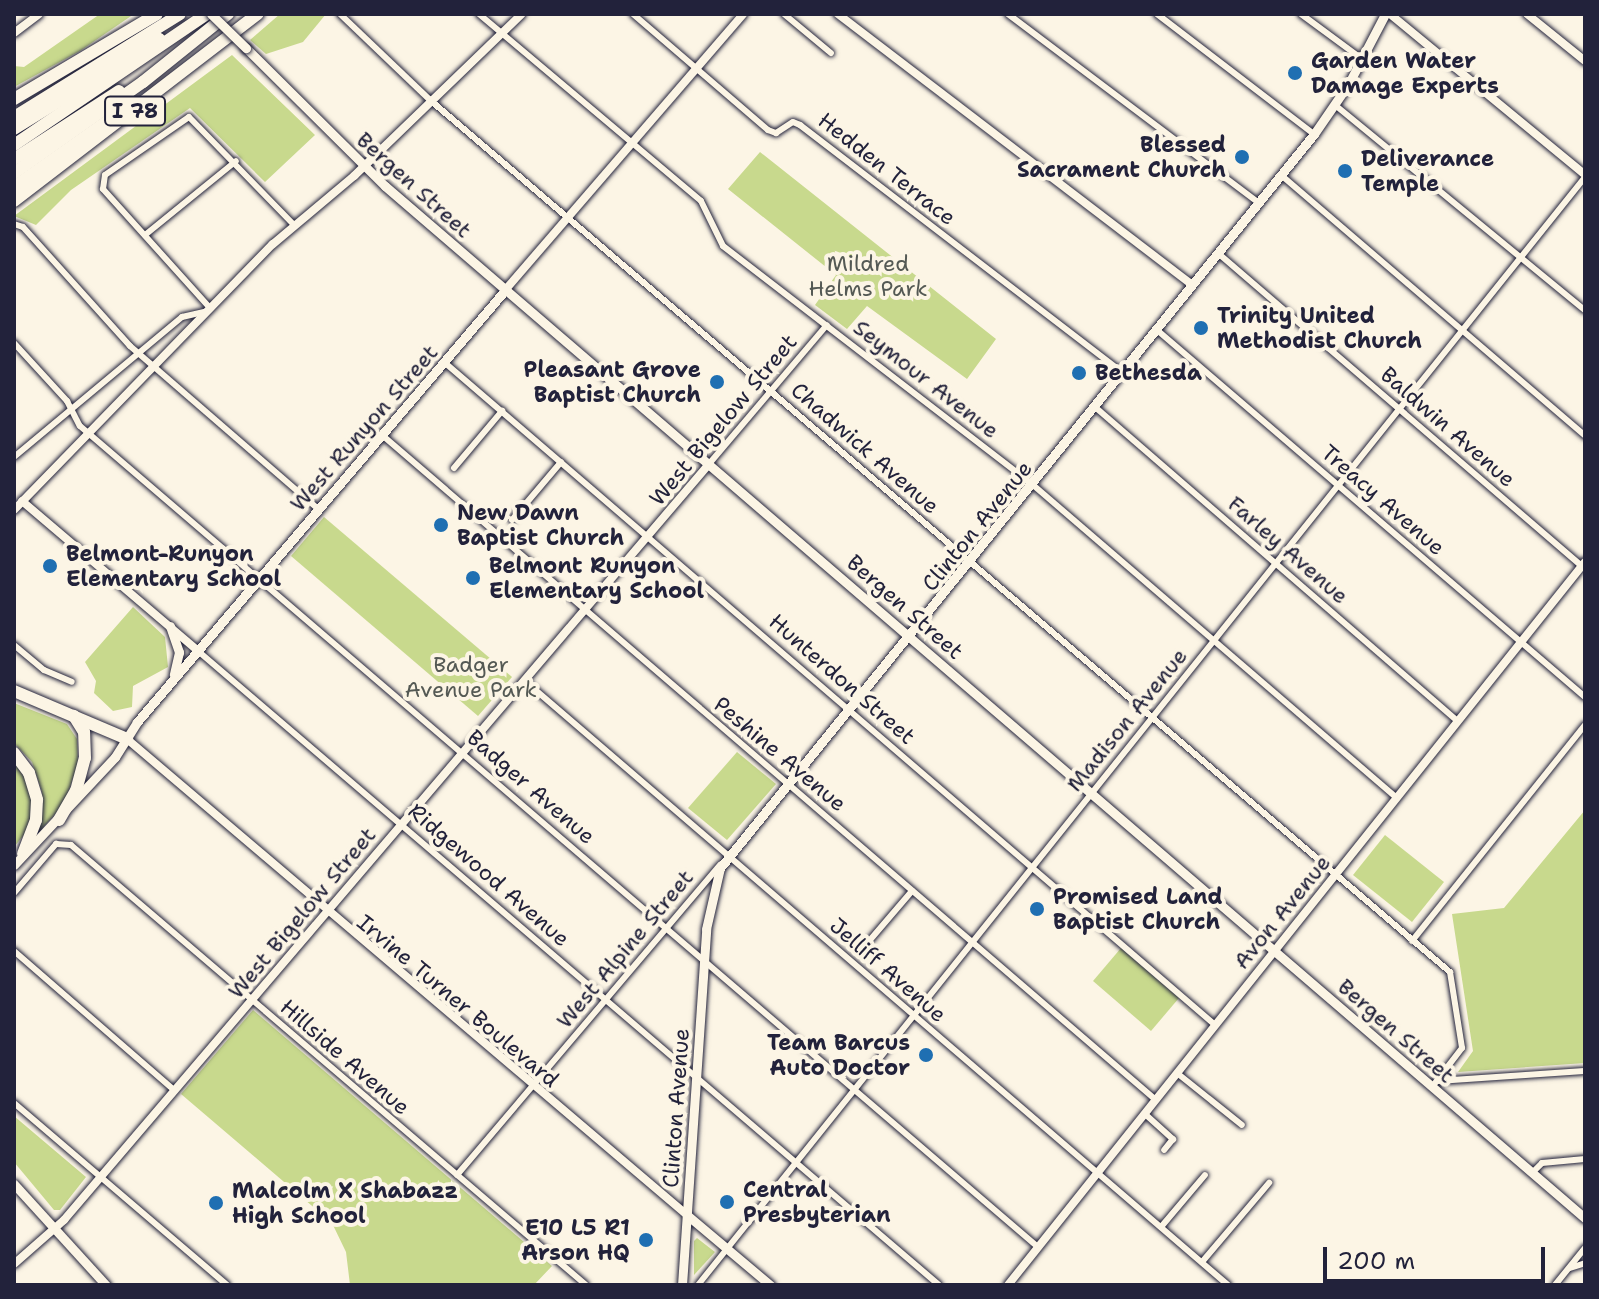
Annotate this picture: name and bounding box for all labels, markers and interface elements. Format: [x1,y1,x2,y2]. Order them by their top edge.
place label: Garden Water Damage Experts [1311,47,1499,98]
marker: Garden Water Damage Experts [1286,64,1304,82]
road number: I 78 [103,95,167,127]
street label: Hedden Terrace [813,107,961,231]
street label: Bergen Street [351,127,477,243]
place label: Blessed Sacrament Church [1017,131,1226,182]
place label: Deliverance Temple [1361,145,1494,196]
marker: Blessed Sacrament Church [1233,148,1251,166]
marker: Deliverance Temple [1336,162,1354,180]
park label: Mildred Helms Park [808,250,928,302]
place label: Trinity United Methodist Church [1217,302,1422,354]
street label: Seymour Avenue [848,314,1004,444]
marker: Trinity United Methodist Church [1192,319,1210,337]
street label: West Bigelow Street [644,329,802,511]
street label: West Runyon Street [285,339,443,517]
place label: Pleasant Grove Baptist Church [524,356,701,408]
place label: Bethesda [1095,360,1202,386]
street label: Baldwin Avenue [1375,361,1521,493]
marker: Bethesda [1070,364,1088,382]
marker: Pleasant Grove Baptist Church [708,373,726,391]
street label: Chadwick Avenue [786,377,944,519]
street label: Treacy Avenue [1316,439,1450,561]
street label: Clinton Avenue [916,456,1038,596]
street label: Farley Avenue [1222,491,1354,609]
place label: New Dawn Baptist Church [457,499,624,550]
marker: New Dawn Baptist Church [432,516,450,534]
place label: Belmont-Runyon Elementary School [66,540,281,592]
street label: Bergen Street [841,549,969,665]
place label: Belmont Runyon Elementary School [489,552,704,604]
marker: Belmont-Runyon Elementary School [41,557,59,575]
marker: Belmont Runyon Elementary School [464,569,482,587]
street label: Hunterdon Street [764,608,920,750]
street label: Madison Avenue [1061,643,1193,797]
park label: Badger Avenue Park [405,651,537,702]
street label: Peshine Avenue [708,691,852,817]
street label: Badger Avenue [462,724,600,850]
street label: Ridgewood Avenue [403,798,575,952]
street label: West Bigelow Street [223,822,381,1004]
street label: Avon Avenue [1228,850,1336,974]
street label: West Alpine Street [551,864,699,1034]
place label: Promised Land Baptist Church [1053,883,1223,934]
marker: Promised Land Baptist Church [1028,900,1046,918]
street label: Irvine Turner Boulevard [352,909,564,1093]
street label: Jelliff Avenue [824,912,952,1028]
street label: Bergen Street [1332,973,1460,1089]
street label: Hillside Avenue [275,994,415,1120]
street label: Clinton Avenue [657,1027,695,1189]
place label: Team Barcus Auto Doctor [767,1029,910,1080]
marker: Team Barcus Auto Doctor [917,1046,935,1064]
place label: Central Presbyterian [743,1176,891,1228]
place label: Malcolm X Shabazz High School [232,1177,458,1228]
marker: Central Presbyterian [718,1193,736,1211]
marker: Malcolm X Shabazz High School [207,1194,225,1212]
place label: E10 L5 R1 Arson HQ [521,1214,630,1266]
marker: E10 L5 R1 Arson HQ [637,1231,655,1249]
scale bar [1327,1231,1549,1281]
text: 200 m [1337,1245,1415,1277]

